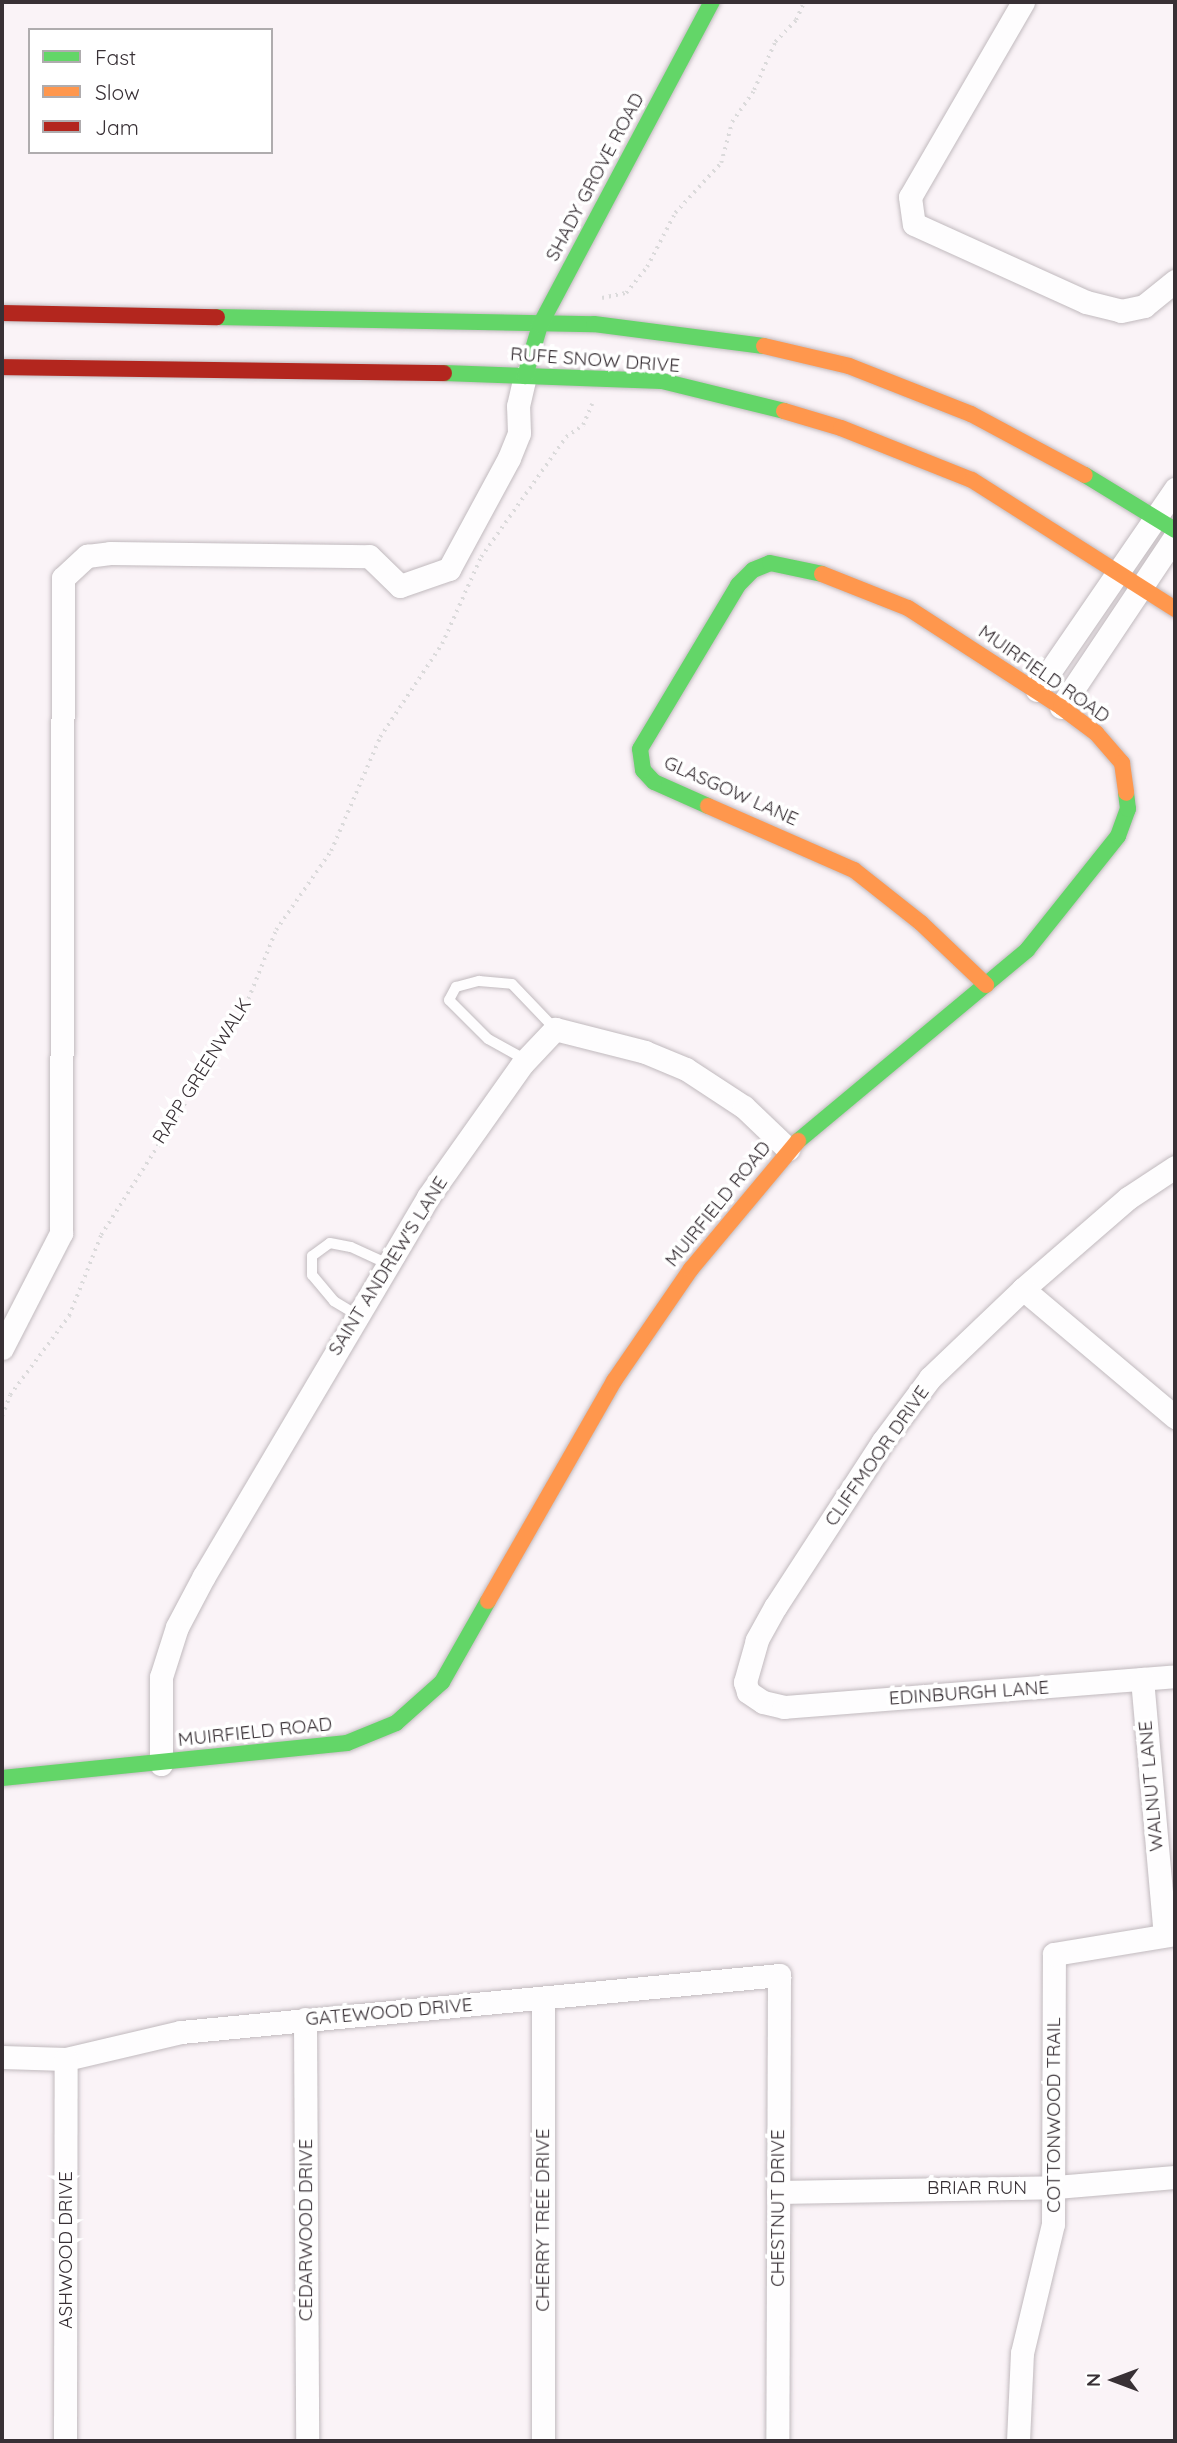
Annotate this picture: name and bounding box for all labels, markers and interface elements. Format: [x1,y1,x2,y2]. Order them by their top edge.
legend [28,28,273,154]
text: Fast [95,44,136,70]
text: Slow [95,79,140,105]
street label: SHADY GROVE ROAD [541,89,649,265]
text: Jam [95,114,139,140]
street label: RUFE SNOW DRIVE [509,343,681,377]
street label: MUIRFIELD ROAD [974,620,1114,728]
street label: GLASGOW LANE [660,751,802,831]
street label: RAPP GREENWALK [148,994,256,1148]
street label: MUIRFIELD ROAD [660,1137,776,1271]
street label: SAINT ANDREW'S LANE [324,1172,452,1360]
street label: CLIFFMOOR DRIVE [820,1381,934,1531]
street label: EDINBURGH LANE [888,1676,1050,1710]
street label: MUIRFIELD ROAD [177,1713,333,1751]
street label: WALNUT LANE [1134,1720,1168,1852]
street label: GATEWOOD DRIVE [305,1993,473,2031]
street label: COTTONWOOD TRAIL [1043,2017,1065,2213]
street label: CHERRY TREE DRIVE [532,2128,554,2312]
street label: CHESTNUT DRIVE [767,2129,789,2287]
street label: CEDARWOOD DRIVE [295,2139,317,2321]
street label: ASHWOOD DRIVE [55,2171,77,2329]
street label: BRIAR RUN [927,2177,1027,2199]
north arrow [1079,2345,1149,2415]
text: N [1081,2373,1105,2387]

